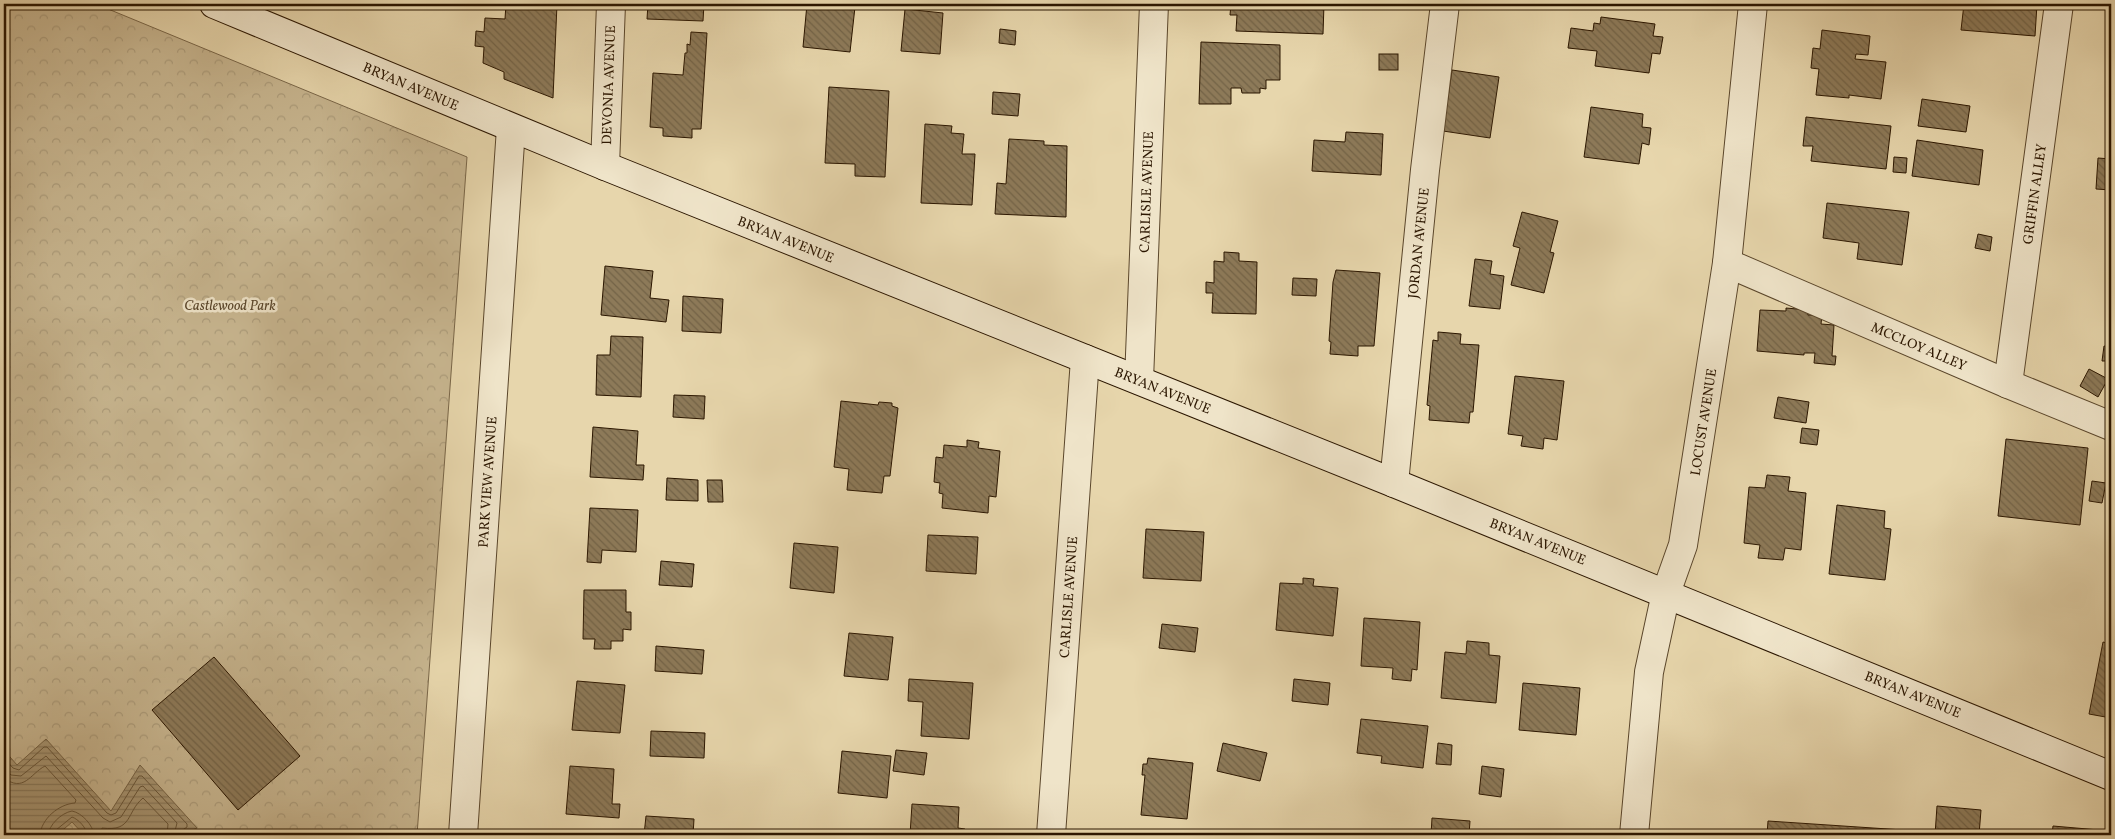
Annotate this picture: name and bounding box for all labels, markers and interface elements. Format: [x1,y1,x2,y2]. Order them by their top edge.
street label: DEVONIA AVENUE [598,25,621,145]
street label: BRYAN AVENUE [360,59,461,116]
street label: CARLISLE AVENUE [1136,131,1159,253]
street label: GRIFFIN ALLEY [2019,143,2052,246]
street label: JORDAN AVENUE [1404,187,1435,300]
street label: BRYAN AVENUE [734,212,837,268]
park label: Castlewood Park [184,297,276,316]
street label: MCCLOY ALLEY [1868,319,1969,376]
street label: BRYAN AVENUE [1111,363,1214,419]
street label: LOCUST AVENUE [1687,367,1722,477]
street label: PARK VIEW AVENUE [474,416,503,548]
street label: BRYAN AVENUE [1486,514,1589,570]
street label: CARLISLE AVENUE [1056,536,1083,659]
street label: BRYAN AVENUE [1861,667,1964,723]

